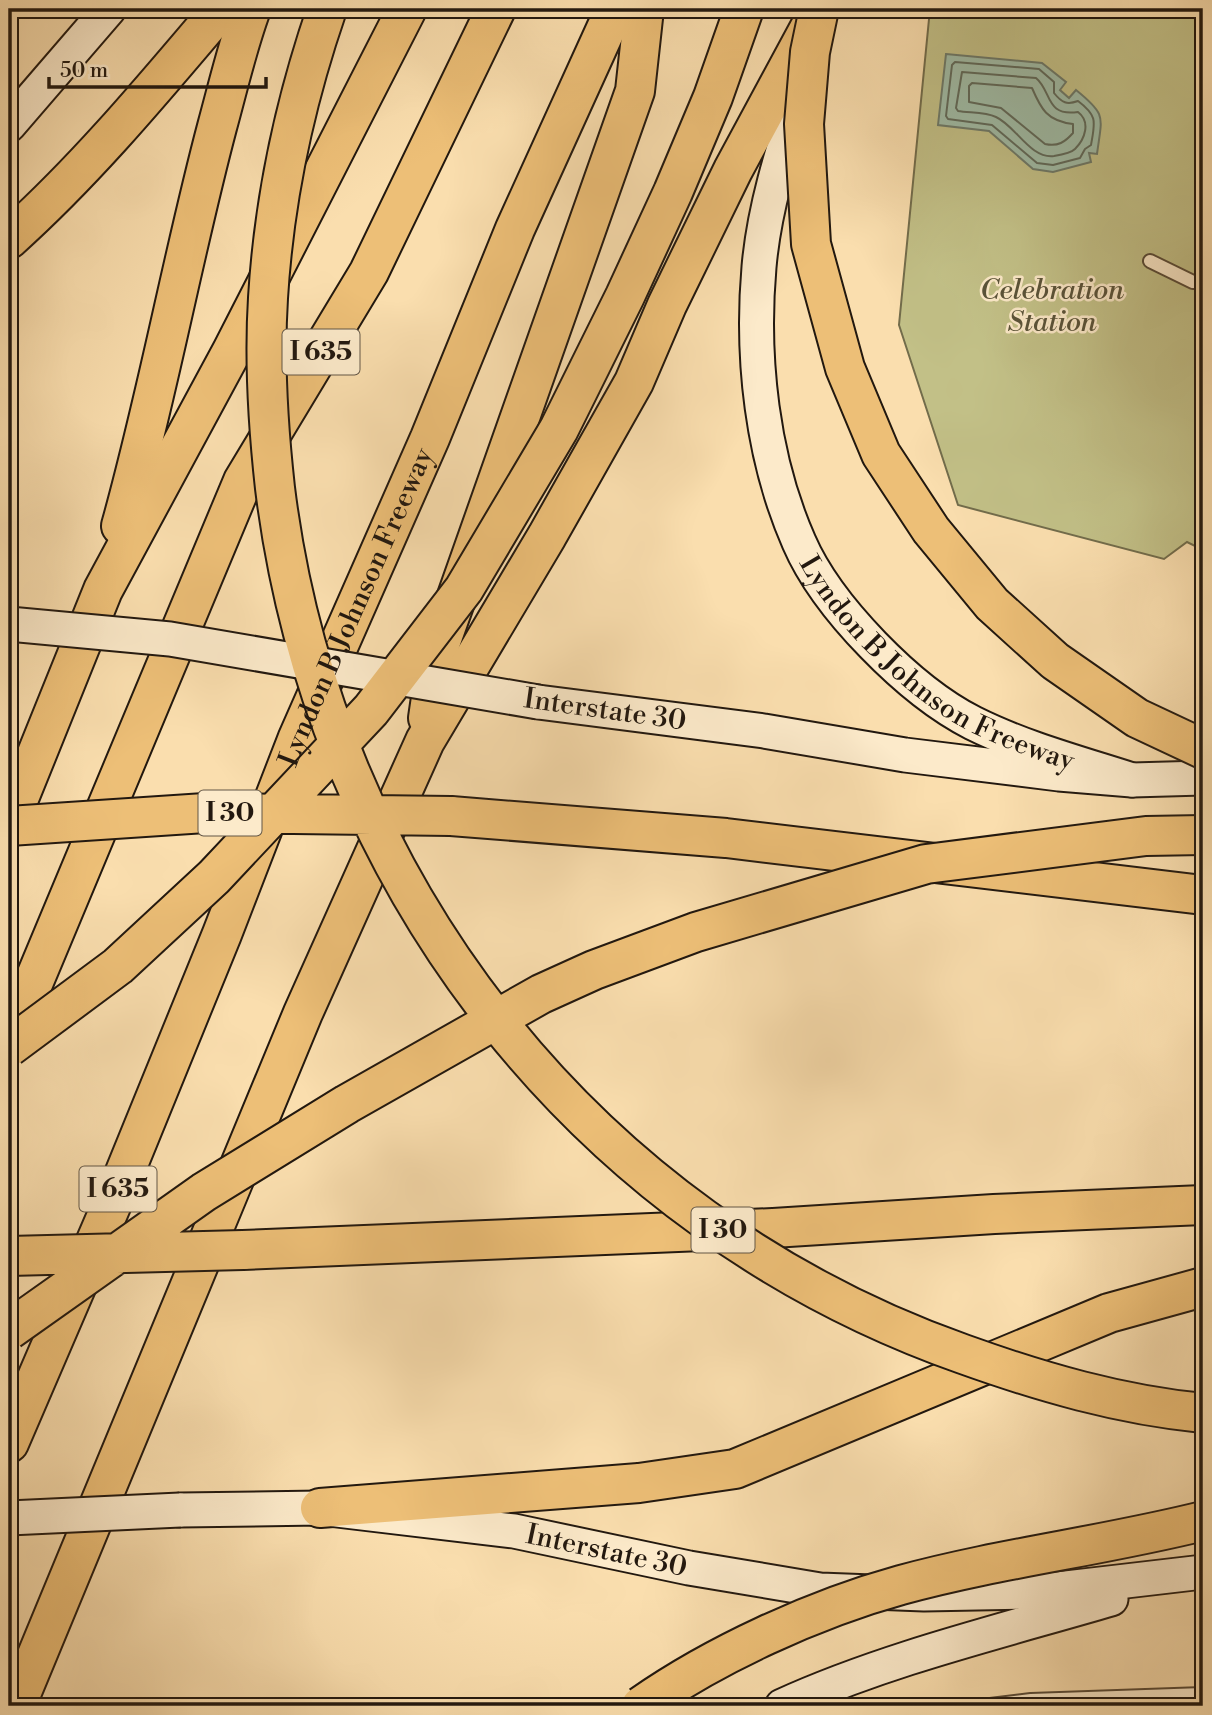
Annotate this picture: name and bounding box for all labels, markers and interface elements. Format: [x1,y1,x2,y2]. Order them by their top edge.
scale bar [49,46,266,90]
text: 50 m [60,58,108,84]
park label: Celebration Station [980,273,1124,340]
road number: I 635 [282,330,360,374]
street label: Lyndon B Johnson Freeway [271,442,441,772]
street label: Lyndon B Johnson Freeway [791,549,1079,778]
street label: Interstate 30 [521,681,689,739]
road number: I 30 [198,790,262,835]
road number: I 635 [80,1166,156,1212]
road number: I 30 [692,1208,754,1252]
street label: Interstate 30 [523,1516,690,1585]

